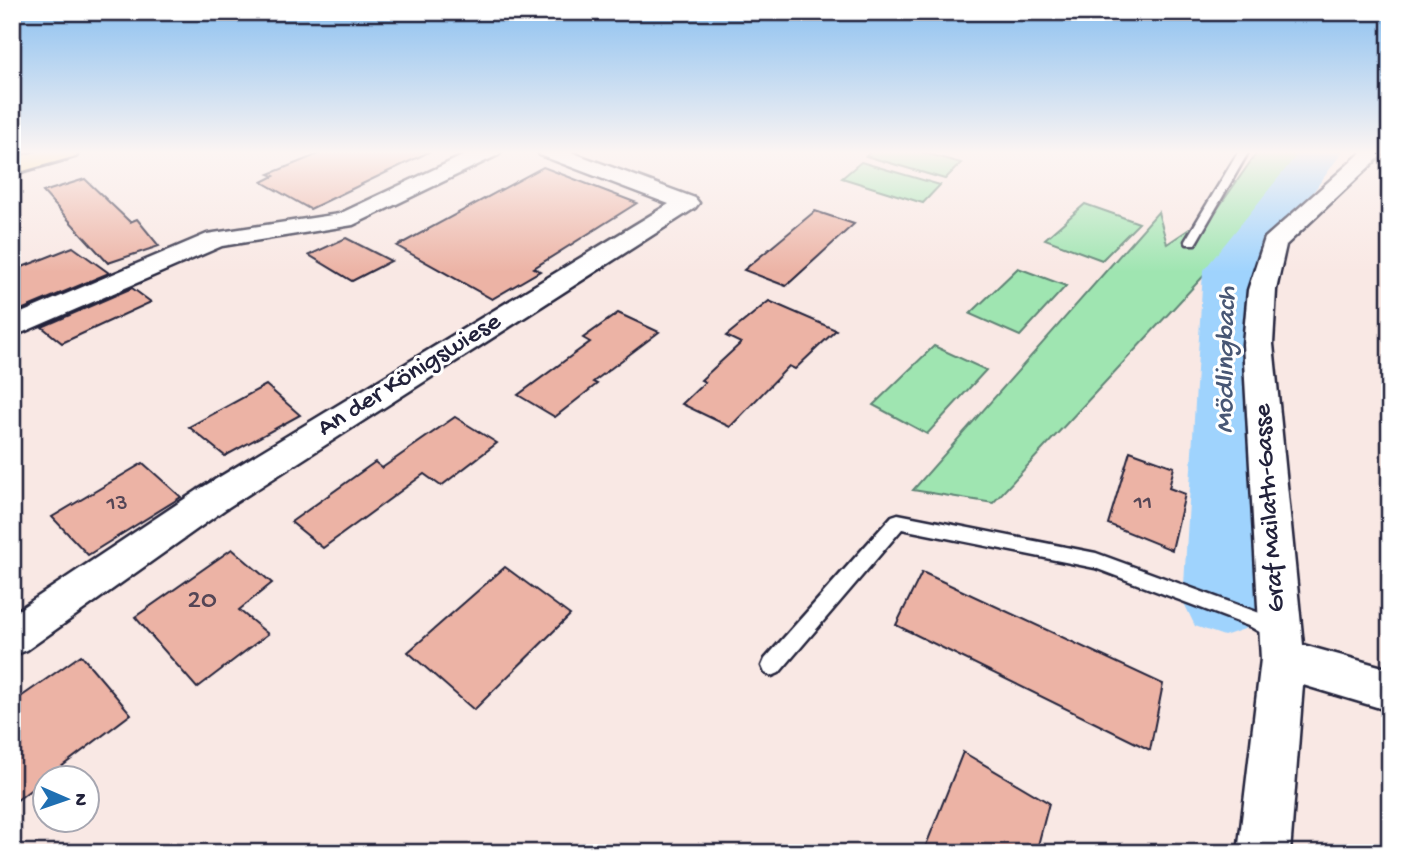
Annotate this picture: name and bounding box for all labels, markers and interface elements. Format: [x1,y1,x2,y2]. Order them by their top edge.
water label: Mödlingbach [1209,285,1245,434]
street label: An der Königswiese [313,307,508,445]
street label: Graf Mailath-Gasse [1248,402,1294,613]
house number: 11 [1133,490,1152,517]
house number: 13 [105,491,128,518]
house number: 20 [187,585,217,618]
north arrow [32,764,102,834]
text: N [68,793,91,806]

